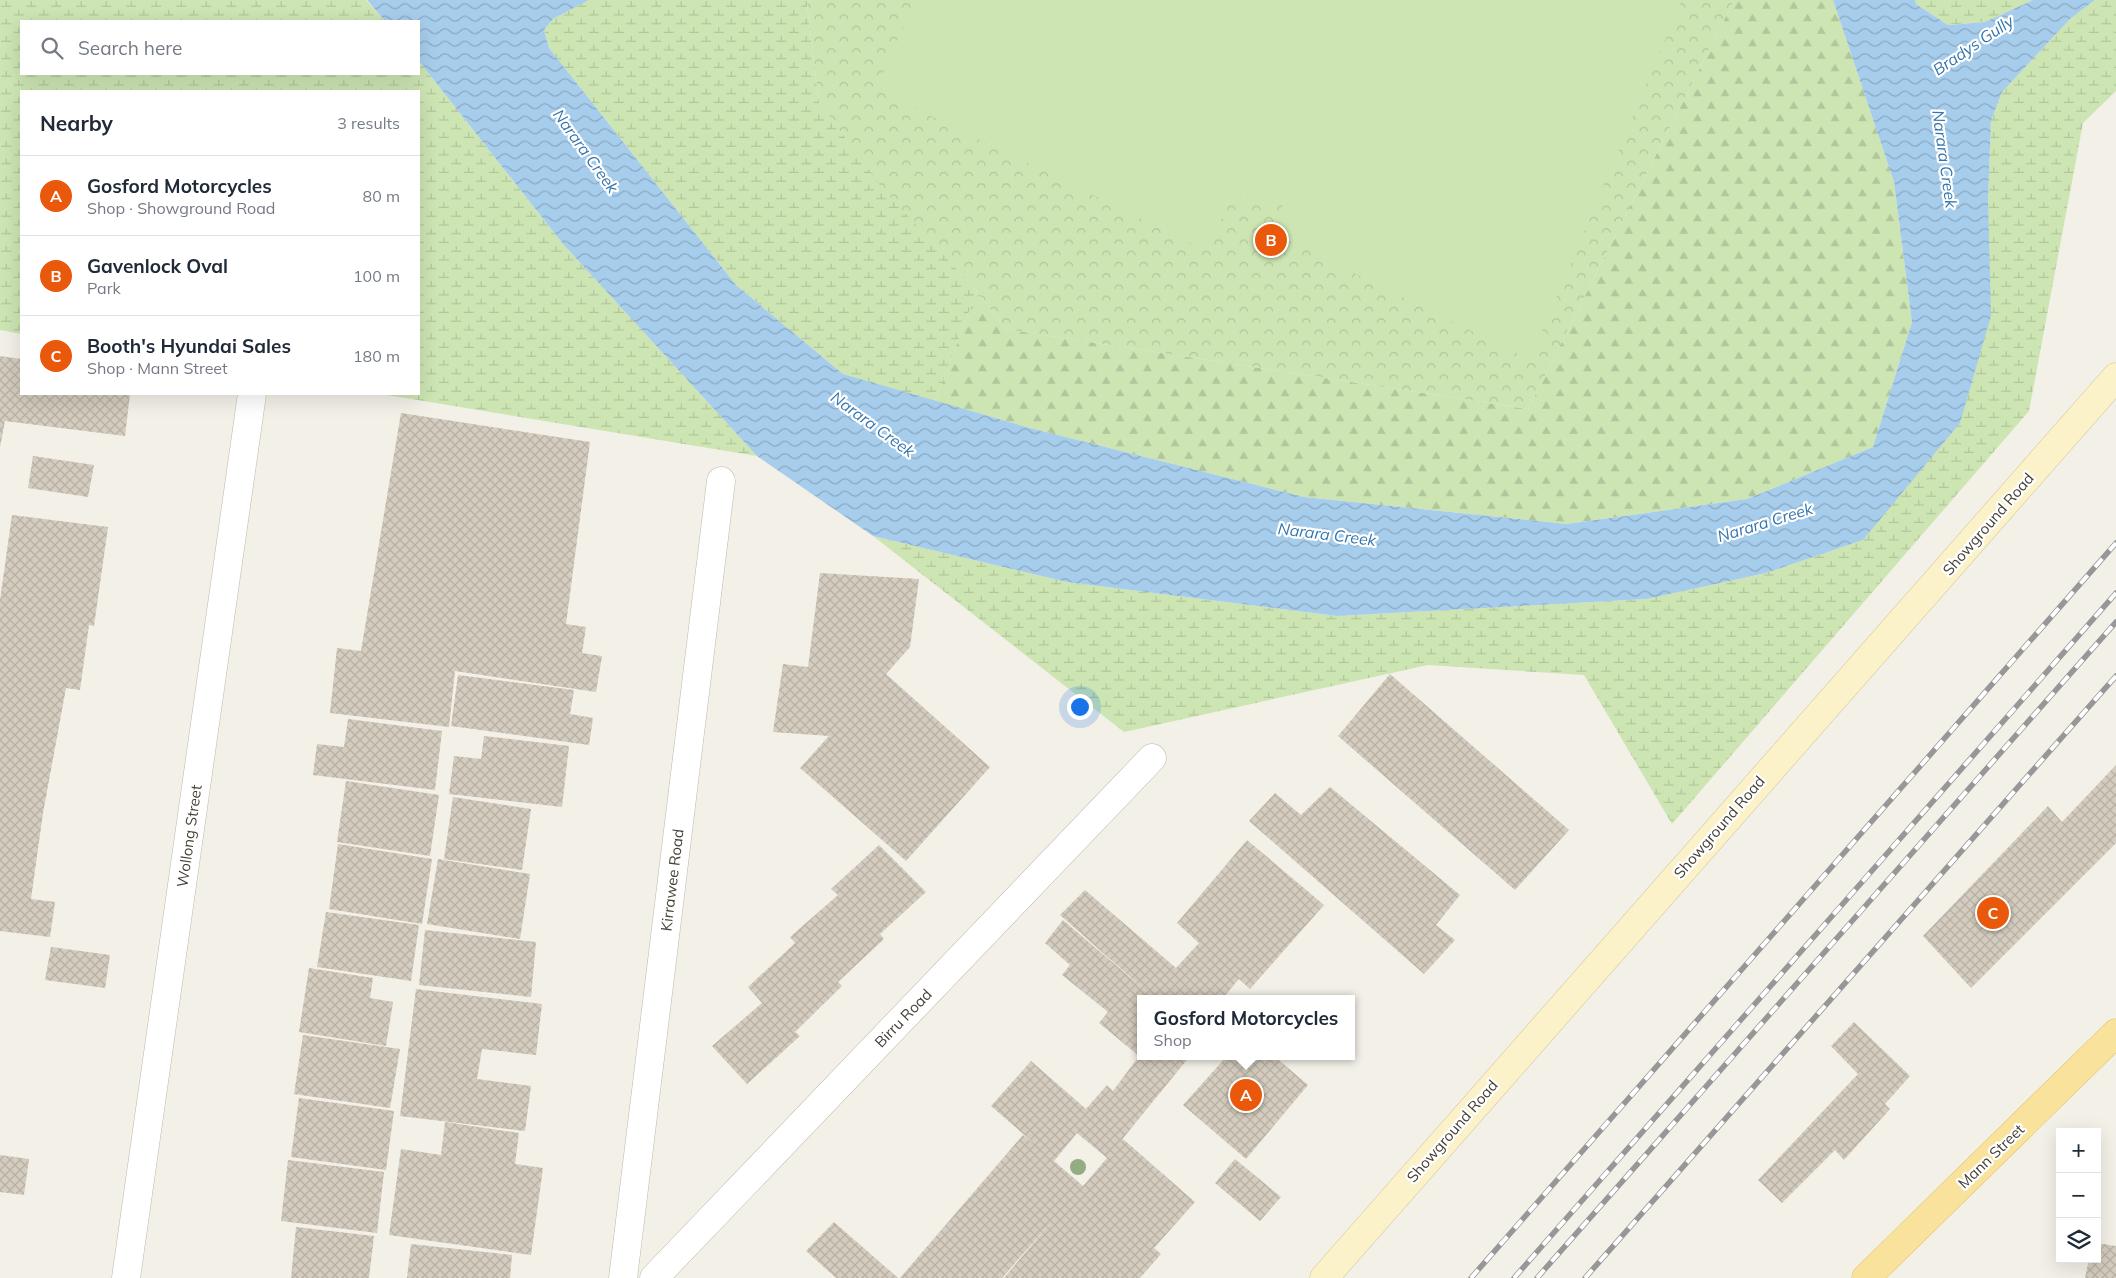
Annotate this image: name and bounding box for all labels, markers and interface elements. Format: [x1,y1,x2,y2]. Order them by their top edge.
water label: Bradys Gully [1929,10,2018,79]
search box [20,20,420,75]
icon: search [38,34,66,62]
text: Search here [78,36,182,60]
water label: Narara Creek [549,105,624,197]
water label: Narara Creek [1928,109,1962,210]
text: Nearby [40,110,113,136]
text: 3 results [337,113,400,133]
text: Gosford Motorcycles [87,174,272,198]
text: A [50,186,62,206]
text: 80 m [363,186,400,206]
text: Shop · Showground Road [87,198,275,218]
pin: B [1255,221,1287,259]
text: Gavenlock Oval [87,254,228,278]
text: B [50,266,62,286]
text: 100 m [353,266,400,286]
text: Park [87,278,121,298]
text: Booth's Hyundai Sales [87,334,291,358]
text: C [51,346,61,366]
text: 180 m [353,346,400,366]
text: Shop · Mann Street [87,358,228,378]
water label: Narara Creek [827,387,919,462]
street label: Showground Road [1938,469,2038,579]
water label: Narara Creek [1715,498,1816,546]
water label: Narara Creek [1277,518,1378,550]
your location [1067,694,1093,720]
street label: Showground Road [1669,772,1769,882]
street label: Wollong Street [172,784,206,888]
street label: Kirrawee Road [656,828,688,932]
pin: C [1977,894,2009,932]
street label: Birru Road [870,985,936,1051]
popup [1137,995,1355,1060]
text: Gosford Motorcycles [1154,1006,1338,1030]
text: Shop [1154,1030,1192,1050]
pin: A [1230,1076,1262,1114]
street label: Showground Road [1402,1076,1502,1186]
street label: Mann Street [1954,1120,2028,1192]
map controls [2056,1128,2101,1263]
button: + [2056,1128,2101,1173]
button: − [2056,1173,2101,1218]
button: layers [2056,1218,2101,1263]

